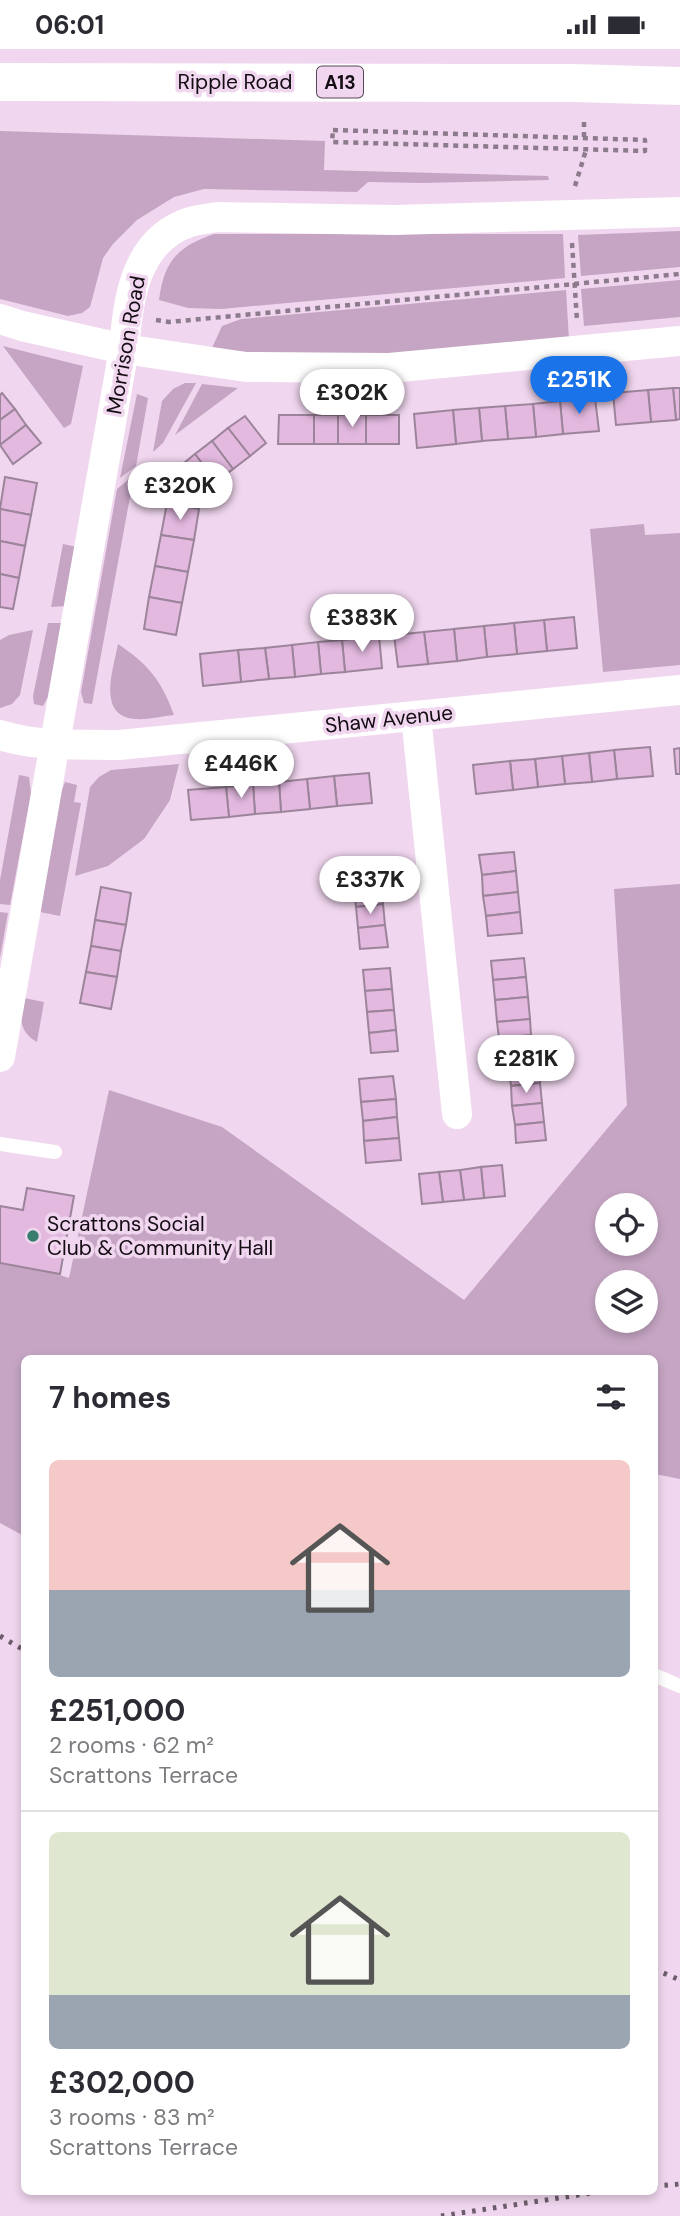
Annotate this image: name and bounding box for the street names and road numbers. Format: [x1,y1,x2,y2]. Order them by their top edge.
road number: A13 [317,67,363,97]
street label: Ripple Road [178,68,292,96]
street label: Morrison Road [100,274,152,416]
street label: Shaw Avenue [324,698,454,740]

